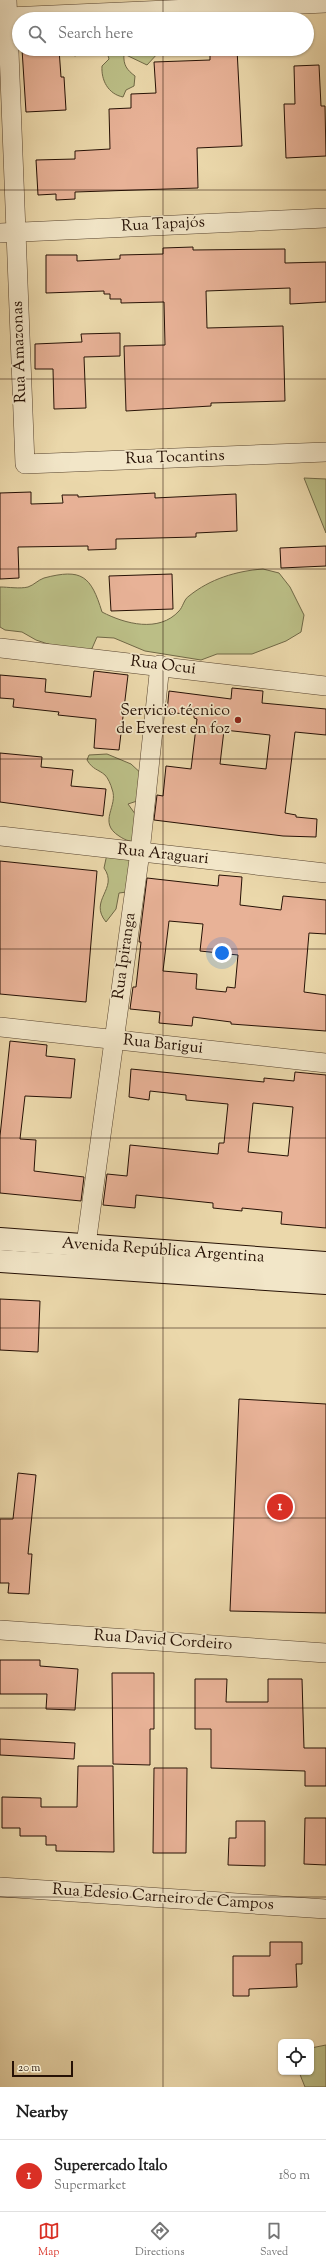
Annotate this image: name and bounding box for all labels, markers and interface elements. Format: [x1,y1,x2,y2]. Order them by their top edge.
search box [12,12,314,56]
icon: search [26,23,48,45]
text: Search here [58,24,133,45]
street label: Rua Tapajós [121,211,205,239]
street label: Rua Amazonas [7,300,33,404]
street label: Rua Tocantins [125,445,225,471]
street label: Rua Ocui [129,651,197,681]
place label: Servicio técnico de Everest en foz [116,700,230,741]
marker: Servicio técnico de Everest en foz [233,715,243,725]
street label: Rua Araguari [116,839,210,871]
street label: Rua Ipiranga [108,910,143,1001]
your location [212,943,232,963]
street label: Rua Barigui [122,1029,205,1061]
street label: Avenida República Argentina [61,1232,266,1270]
pin: 1 [267,1492,293,1522]
street label: Rua David Cordeiro [93,1625,233,1657]
street label: Rua Edesio Carneiro de Campos [52,1879,274,1917]
map controls [278,2039,314,2075]
button: locate [278,2039,314,2075]
scale bar [12,2059,73,2078]
text: 20 m [18,2060,40,2076]
text: Nearby [16,2101,68,2125]
text: Superercado Italo [54,2156,168,2177]
text: 1 [27,2167,31,2185]
text: 180 m [279,2167,310,2185]
text: Supermarket [54,2177,126,2195]
tab: Map [38,2220,60,2260]
tab: Directions [135,2220,185,2260]
tab: Saved [260,2220,288,2260]

